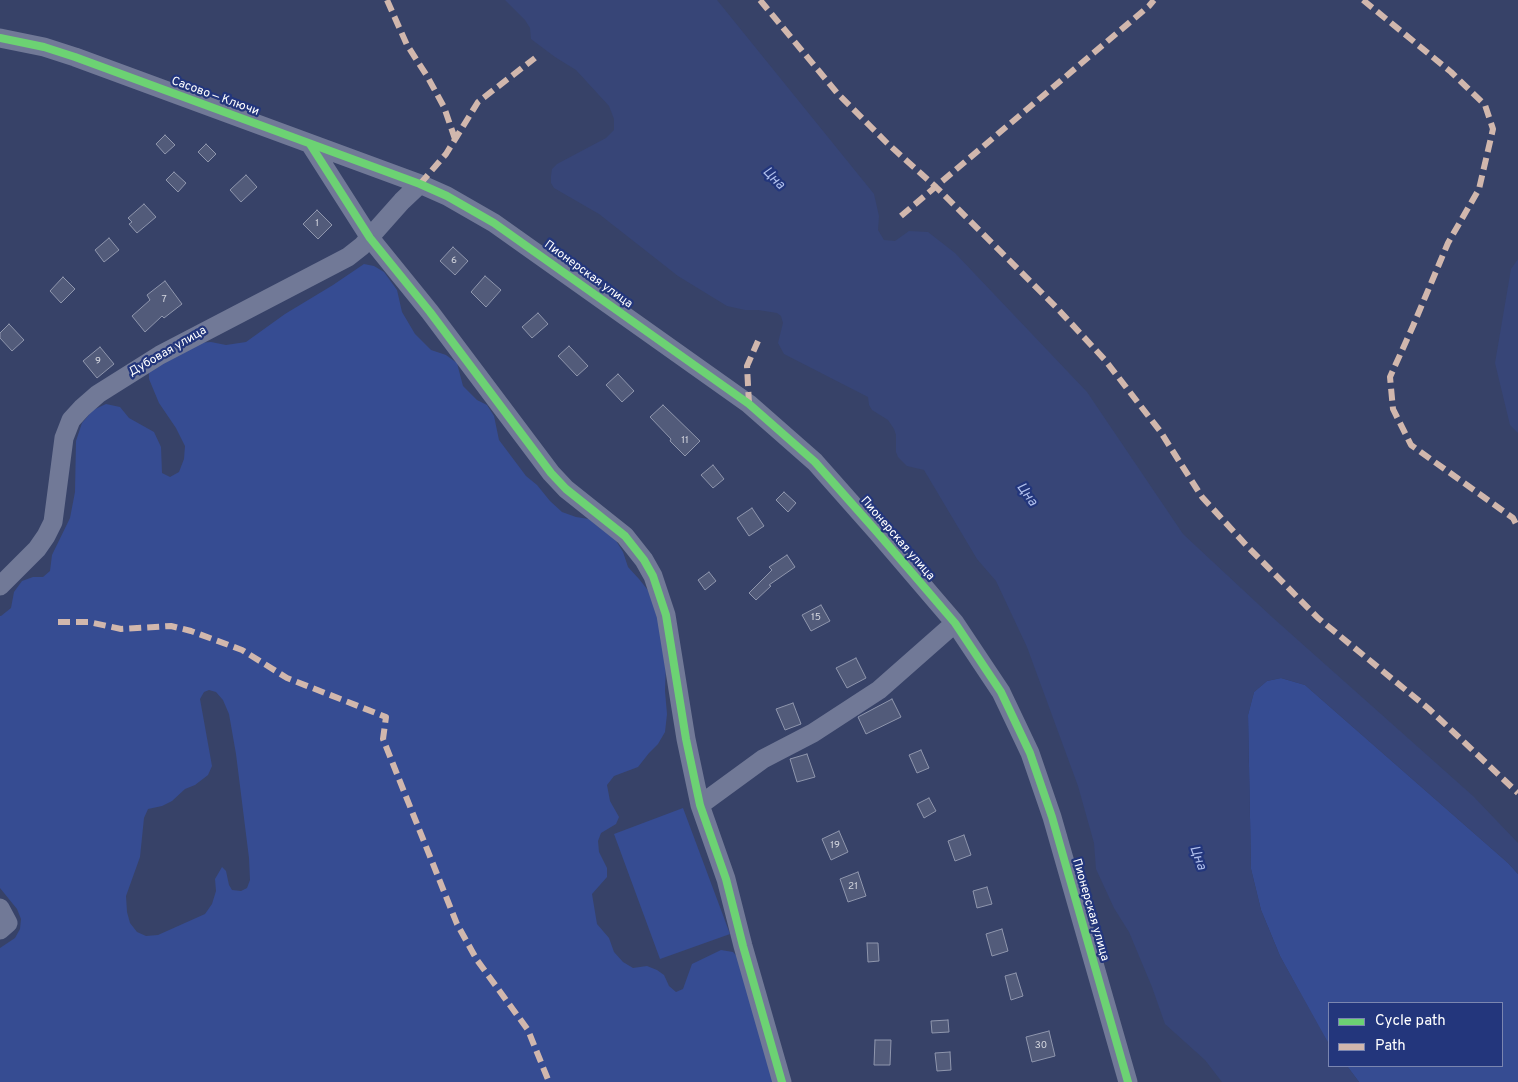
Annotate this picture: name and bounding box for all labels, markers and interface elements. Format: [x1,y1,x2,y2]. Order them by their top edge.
street label: Сасово — Ключи [169,74,261,120]
water label: Цна [758,164,788,194]
house number: 1 [315,218,319,230]
street label: Пионерская улица [541,238,635,312]
house number: 6 [451,255,457,267]
house number: 7 [161,294,167,306]
street label: Дубовая улица [126,324,210,380]
house number: 9 [95,356,101,368]
house number: 11 [681,435,689,447]
water label: Цна [1012,480,1040,510]
street label: Пионерская улица [857,494,937,584]
house number: 15 [811,612,821,624]
house number: 19 [830,840,840,852]
water label: Цна [1185,843,1209,873]
street label: Пионерская улица [1068,857,1112,963]
house number: 21 [848,881,858,893]
legend [1328,1002,1503,1067]
text: Cycle path [1375,1012,1446,1031]
text: Path [1375,1037,1406,1056]
house number: 30 [1035,1040,1047,1052]

